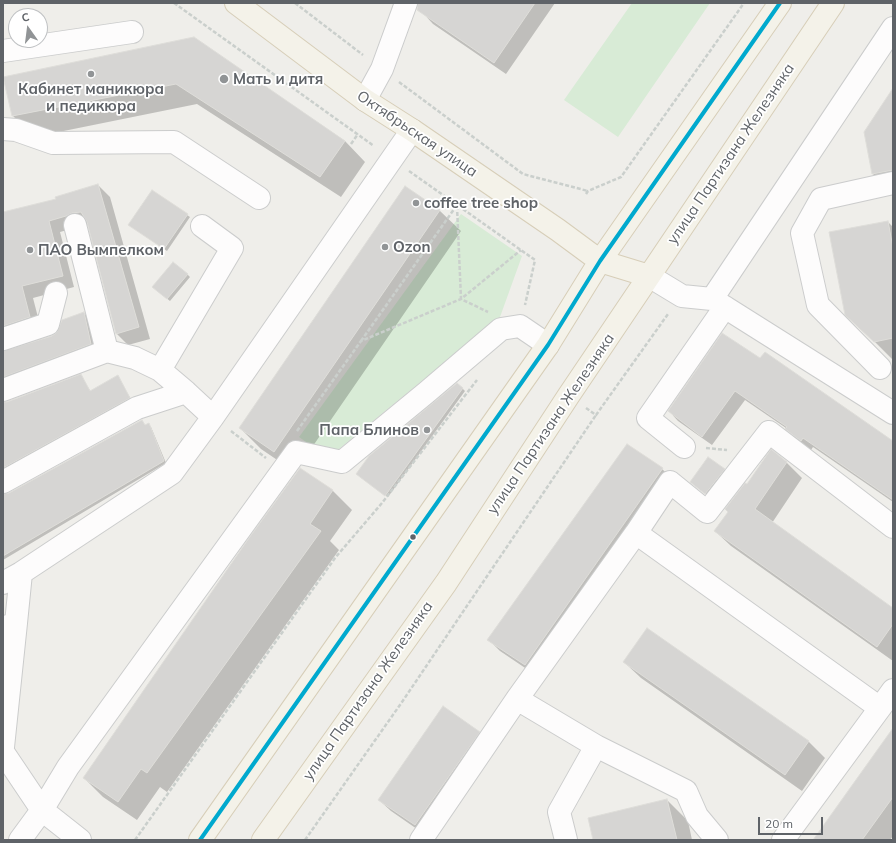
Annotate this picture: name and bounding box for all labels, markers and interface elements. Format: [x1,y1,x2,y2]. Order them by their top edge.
north arrow [8,8,48,48]
text: С [20,10,31,25]
street label: улица Партизана Железняка [664,60,798,248]
marker: Кабинет маникюра и педикюра [86,69,96,79]
place label: Мать и дитя [233,70,323,88]
marker: Мать и дитя [218,73,230,85]
place label: Кабинет маникюра и педикюра [18,80,164,115]
street label: Октябрьская улица [353,87,481,181]
place label: coffee tree shop [424,194,538,212]
marker: coffee tree shop [411,198,421,208]
place label: Ozon [393,238,430,256]
place label: ПАО Вымпелком [38,241,164,259]
marker: Ozon [380,242,390,252]
marker: ПАО Вымпелком [25,245,35,255]
street label: улица Партизана Железняка [484,330,618,518]
place label: Папа Блинов [319,421,419,439]
marker: Папа Блинов [422,425,432,435]
unlabelled marker [408,532,418,542]
street label: улица Партизана Железняка [299,598,437,784]
scale bar [760,809,825,835]
text: 20 m [765,816,793,831]

